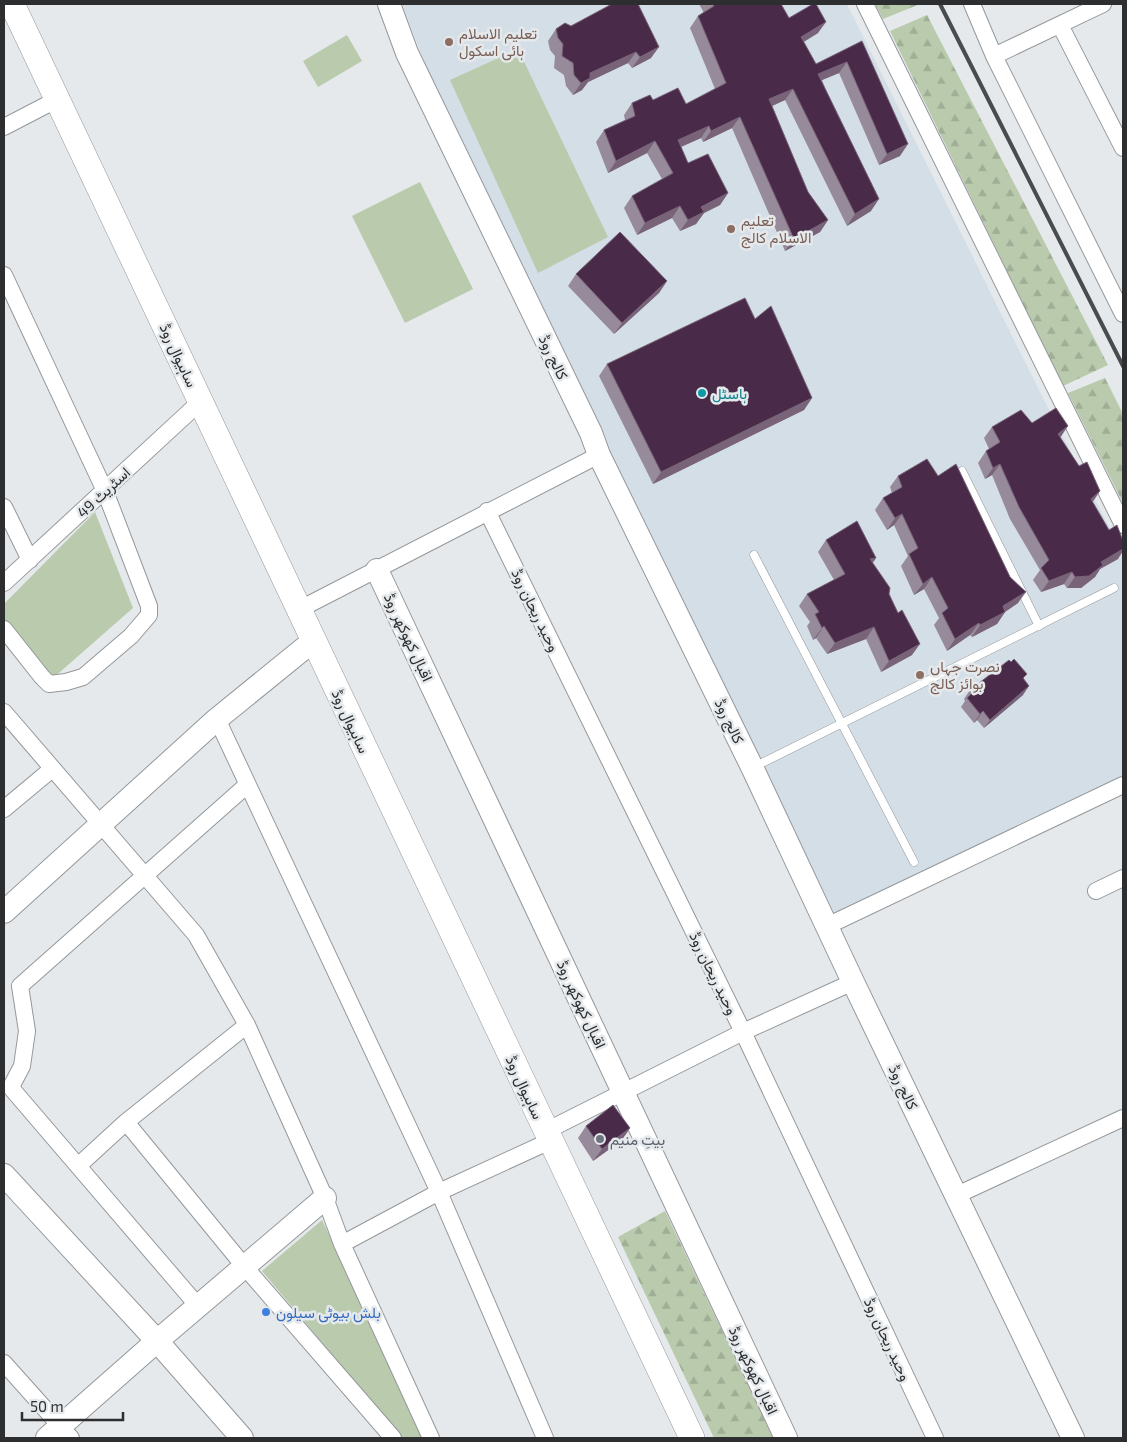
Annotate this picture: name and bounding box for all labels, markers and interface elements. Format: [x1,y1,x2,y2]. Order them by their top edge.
place label: تعلیم الاسلام ہائی اسکول [459,24,537,61]
marker: تعلیم الاسلام ہائی اسکول [443,36,455,48]
place label: تعلیم الاسلام کالج [741,211,811,249]
marker: تعلیم الاسلام کالج [725,223,737,235]
street label: ساہیوال روڈ [155,320,202,391]
street label: کالج روڈ [533,332,573,384]
place label: ہاسٹل [712,384,747,404]
marker: ہاسٹل [696,387,708,399]
street label: اسٹریٹ 49 [73,463,134,522]
street label: وحید ریحان روڈ [507,566,564,655]
street label: اقبال کھوکھر روڈ [380,590,437,684]
place label: نصرت جہاں بوائز کالج [930,657,1000,695]
marker: نصرت جہاں بوائز کالج [914,669,926,681]
street label: ساہیوال روڈ [327,686,374,757]
street label: کالج روڈ [709,696,749,748]
street label: وحید ریحان روڈ [685,929,742,1018]
street label: اقبال کھوکھر روڈ [553,957,610,1051]
street label: ساہیوال روڈ [501,1052,548,1123]
street label: کالج روڈ [883,1062,923,1114]
place label: بیتِ منیم [610,1130,665,1150]
marker: بیتِ منیم [594,1133,606,1145]
street label: وحید ریحان روڈ [860,1295,915,1384]
place label: بلش بیوٹی سیلون [276,1303,381,1323]
marker: بلش بیوٹی سیلون [260,1306,272,1318]
street label: اقبال کھوکھر روڈ [725,1323,782,1417]
scale bar [22,1390,124,1422]
text: 50 m [30,1397,64,1415]

